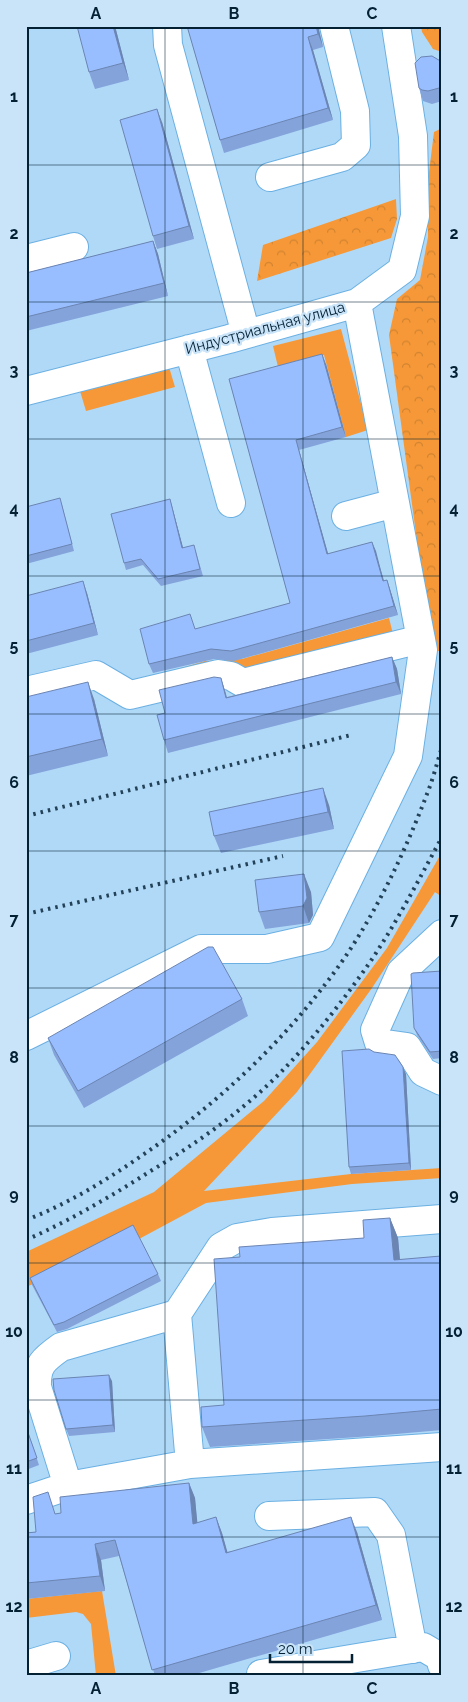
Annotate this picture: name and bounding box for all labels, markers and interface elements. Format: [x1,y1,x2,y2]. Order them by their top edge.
text: A [91,4,102,23]
text: B [229,4,240,23]
text: C [367,4,378,23]
text: 1 [10,87,18,106]
text: 1 [450,87,458,106]
text: 2 [9,224,19,243]
text: 2 [449,224,459,243]
street label: Индустриальная улица [183,298,347,358]
text: 3 [10,361,19,380]
text: 3 [450,361,459,380]
text: 4 [9,499,19,518]
text: 4 [449,499,459,518]
text: 5 [10,636,19,655]
text: 5 [450,636,459,655]
text: 6 [9,773,19,792]
text: 6 [449,773,459,792]
text: 7 [10,910,19,929]
text: 7 [450,910,459,929]
text: 8 [9,1048,19,1067]
text: 8 [449,1048,459,1067]
text: 9 [9,1185,19,1204]
text: 9 [449,1185,459,1204]
text: 10 [5,1322,23,1341]
text: 10 [445,1322,463,1341]
text: 11 [6,1459,22,1478]
text: 11 [446,1459,462,1478]
text: 12 [6,1597,22,1616]
text: 12 [446,1597,462,1616]
scale bar [270,1632,353,1664]
text: 20 m [278,1640,313,1658]
text: A [91,1679,102,1698]
text: B [229,1679,240,1698]
text: C [367,1679,378,1698]

